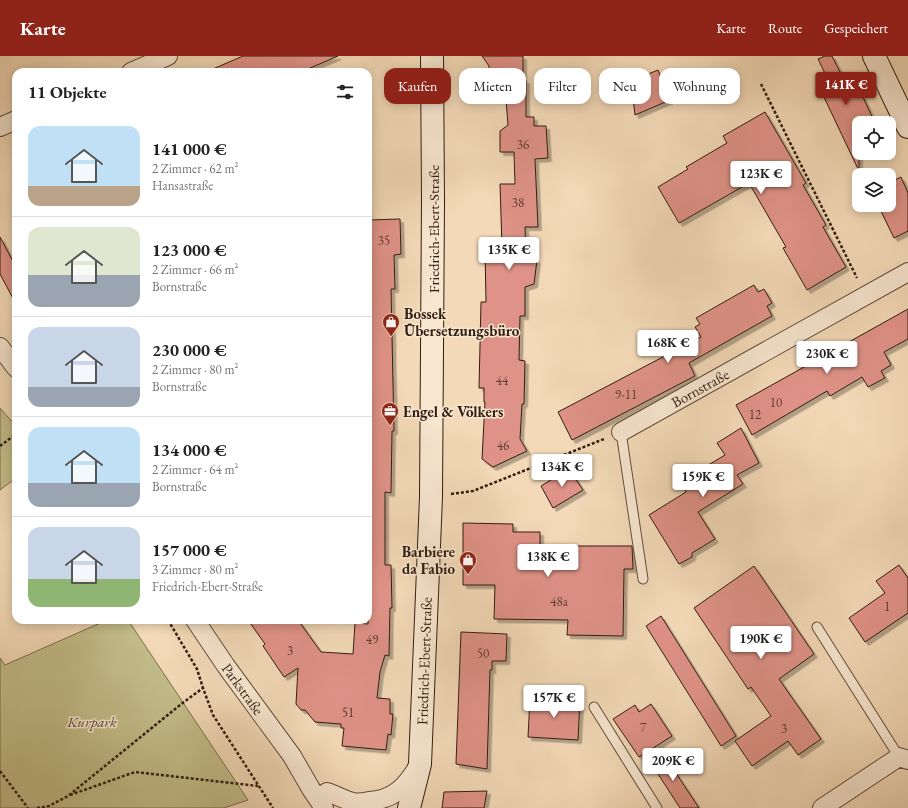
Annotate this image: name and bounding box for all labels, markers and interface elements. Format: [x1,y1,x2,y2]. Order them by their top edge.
text: Karte [20,16,66,41]
text: Karte [716,19,746,37]
text: Route [768,19,802,37]
text: Gespeichert [824,19,888,37]
chip: Kaufen [384,68,451,104]
chip: Mieten [459,68,526,104]
chip: Filter [534,68,591,104]
chip: Neu [599,68,651,104]
chip: Wohnung [659,68,740,104]
pin: 141K € [813,72,879,106]
text: 141K € [824,76,868,93]
text: 11 Objekte [28,81,107,103]
icon: filters [334,81,356,103]
map controls [852,116,896,212]
button: locate [852,116,896,160]
house number: 36 [517,136,529,153]
text: 141 000 € [152,138,227,160]
icon: home [60,142,108,190]
text: 2 Zimmer · 62 m² [152,160,238,177]
pin: 123K € [728,161,794,195]
street label: Friedrich-Ebert-Straße [424,165,443,293]
text: 123K € [739,165,783,182]
button: layers [852,168,896,212]
text: Hansastraße [152,177,213,194]
house number: 38 [512,194,524,211]
house number: 35 [378,232,390,249]
pin: 135K € [476,237,542,271]
text: 123 000 € [152,239,227,261]
text: 135K € [487,241,531,258]
icon: home [60,243,108,291]
text: 2 Zimmer · 66 m² [152,261,238,278]
text: Bornstraße [152,278,207,295]
place label: Bossek Übersetzungsbüro [404,304,520,340]
shop icon: Bossek Übersetzungsbüro [381,312,401,337]
pin: 168K € [635,330,701,364]
text: 168K € [646,334,690,351]
text: 230 000 € [152,339,227,361]
pin: 230K € [794,341,860,375]
icon: home [60,343,108,391]
text: 230K € [805,345,849,362]
text: 2 Zimmer · 80 m² [152,361,238,378]
street label: Bornstraße [668,364,732,412]
house number: 44 [496,372,509,389]
text: Bornstraße [152,378,207,395]
house number: 9-11 [615,386,637,403]
house number: 10 [770,394,782,411]
office icon: Engel & Völkers [380,401,400,426]
place label: Engel & Völkers [403,402,503,421]
house number: 12 [749,406,762,423]
house number: 46 [497,437,509,454]
text: 134 000 € [152,439,227,461]
icon: home [60,443,108,491]
pin: 134K € [529,454,595,488]
text: 134K € [540,458,584,475]
text: 2 Zimmer · 64 m² [152,461,238,478]
pin: 159K € [670,464,736,498]
text: 159K € [681,468,725,485]
text: Bornstraße [152,478,207,495]
text: 157 000 € [152,539,227,561]
place label: Barbiere da Fabio [402,542,455,578]
icon: home [60,543,108,591]
pin: 138K € [515,544,581,578]
text: 138K € [526,548,570,565]
shop icon: Barbiere da Fabio [458,550,478,575]
text: 3 Zimmer · 80 m² [152,561,238,578]
text: Friedrich-Ebert-Straße [152,578,263,595]
house number: 48a [550,593,569,610]
street label: Friedrich-Ebert-Straße [412,596,436,725]
house number: 1 [884,598,890,615]
pin: 190K € [728,626,794,660]
text: 190K € [739,630,783,647]
house number: 49 [366,631,379,648]
house number: 3 [287,642,293,659]
house number: 50 [477,645,489,662]
street label: Parkstraße [218,659,268,719]
pin: 157K € [521,685,587,719]
text: 157K € [532,689,576,706]
house number: 51 [342,704,354,721]
park label: Kurpark [66,712,117,731]
house number: 7 [640,719,647,736]
house number: 3 [781,720,787,737]
pin: 209K € [640,748,706,782]
text: 209K € [651,752,695,769]

